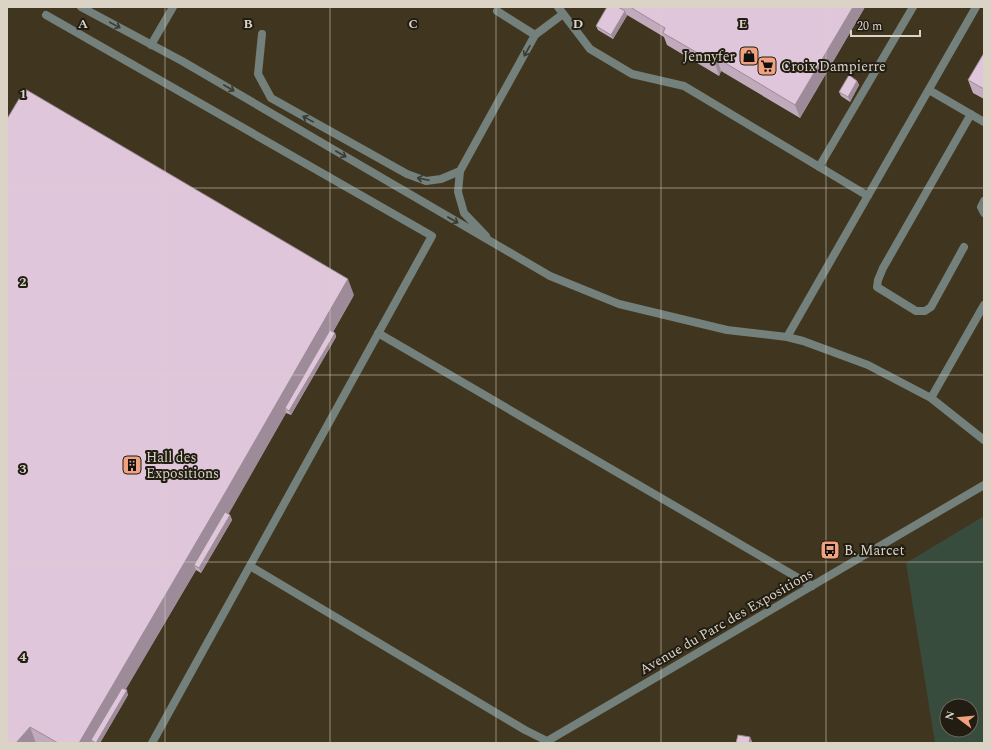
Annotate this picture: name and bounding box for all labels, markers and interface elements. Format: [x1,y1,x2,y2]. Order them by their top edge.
scale bar [851,12,920,38]
text: A [78,14,88,34]
text: B [243,14,253,34]
text: C [408,14,418,34]
text: D [573,14,583,34]
text: E [739,14,748,34]
text: 20 m [857,17,882,36]
one-way arrow [109,22,121,30]
one-way arrow [522,45,530,57]
shop icon: Jennyfer [738,45,760,67]
place label: Jennyfer [683,46,735,67]
supermarket icon: Croix Dampierre [756,55,778,77]
place label: Croix Dampierre [781,56,886,77]
text: 1 [19,84,27,104]
one-way arrow [223,85,235,93]
one-way arrow [302,114,314,122]
one-way arrow [335,151,347,159]
one-way arrow [417,174,430,182]
one-way arrow [447,216,459,224]
text: 2 [19,272,27,292]
place label: Hall des Expositions [146,447,219,484]
building icon: Hall des Expositions [121,454,143,476]
text: 3 [19,459,27,479]
bus stop icon: B. Marcet [819,539,841,561]
place label: B. Marcet [844,540,904,561]
street label: Avenue du Parc des Expositions [635,563,817,680]
text: 4 [19,647,27,667]
north arrow [939,698,979,738]
text: N [940,709,959,722]

